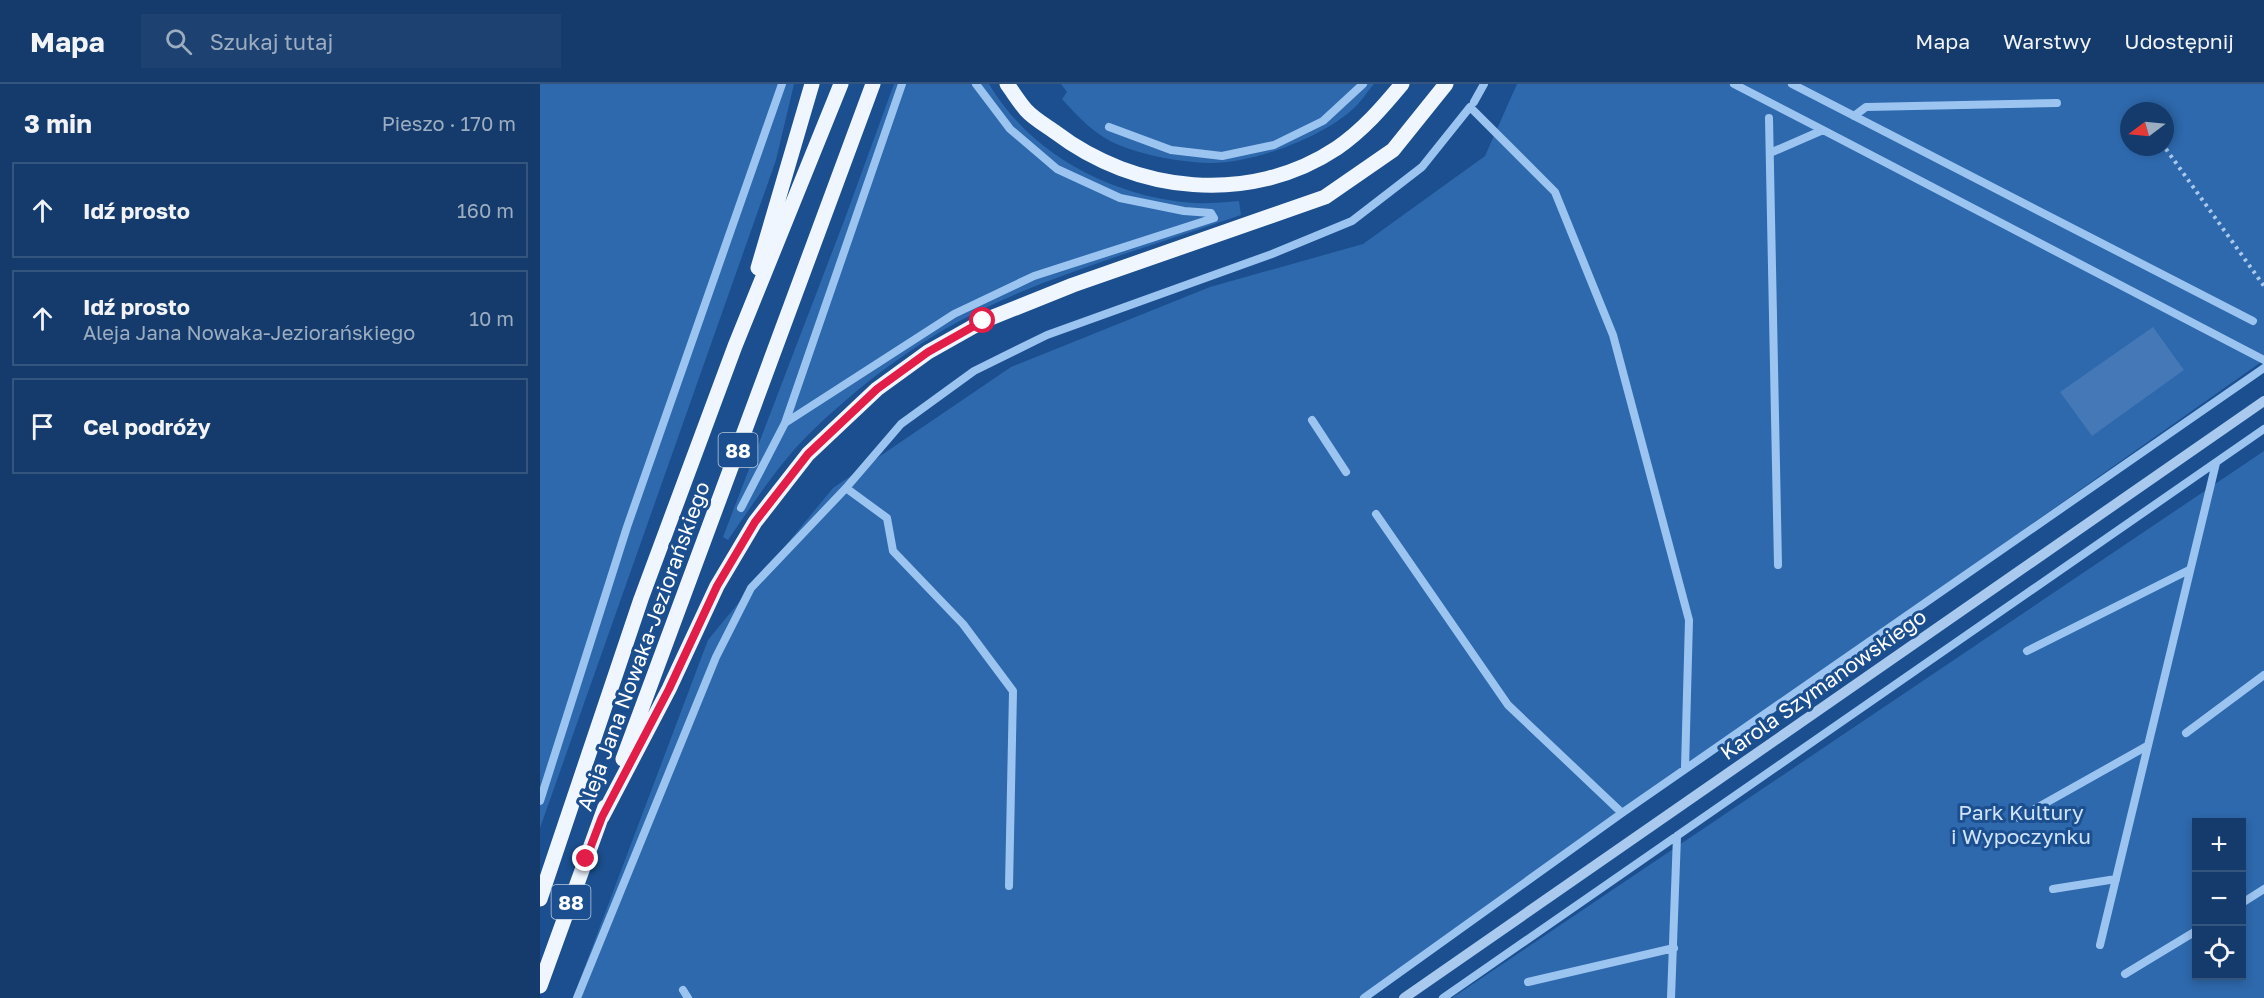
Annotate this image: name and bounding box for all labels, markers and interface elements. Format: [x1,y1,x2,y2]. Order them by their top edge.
search box [141,14,561,68]
text: Mapa [30,25,105,58]
icon: search [162,25,195,58]
text: Szukaj tutaj [210,28,333,55]
text: Mapa [1915,28,1970,54]
text: Warstwy [2003,28,2091,54]
text: Udostępnij [2124,28,2234,54]
north arrow [2120,102,2174,156]
text: 3 min [24,108,92,139]
text: Pieszo · 170 m [382,111,516,135]
icon: ahead [26,194,59,227]
text: Idź prosto [83,197,190,224]
text: 160 m [457,198,514,222]
text: Idź prosto [83,293,190,320]
icon: ahead [26,302,59,335]
text: 10 m [469,306,514,330]
route start [969,307,995,333]
text: Aleja Jana Nowaka-Jeziorańskiego [83,320,415,344]
icon: arrive [26,410,59,443]
text: Cel podróży [83,413,211,440]
road number: 88 [718,433,758,467]
street label: Aleja Jana Nowaka-Jeziorańskiego [571,478,715,814]
street label: Karola Szymanowskiego [1715,603,1931,765]
park label: Park Kultury i Wypoczynku [1951,799,2091,849]
map controls [2192,818,2246,980]
button: + [2192,818,2246,872]
route end [572,845,598,871]
button: − [2192,872,2246,926]
road number: 88 [552,885,591,919]
button: locate [2192,926,2246,980]

